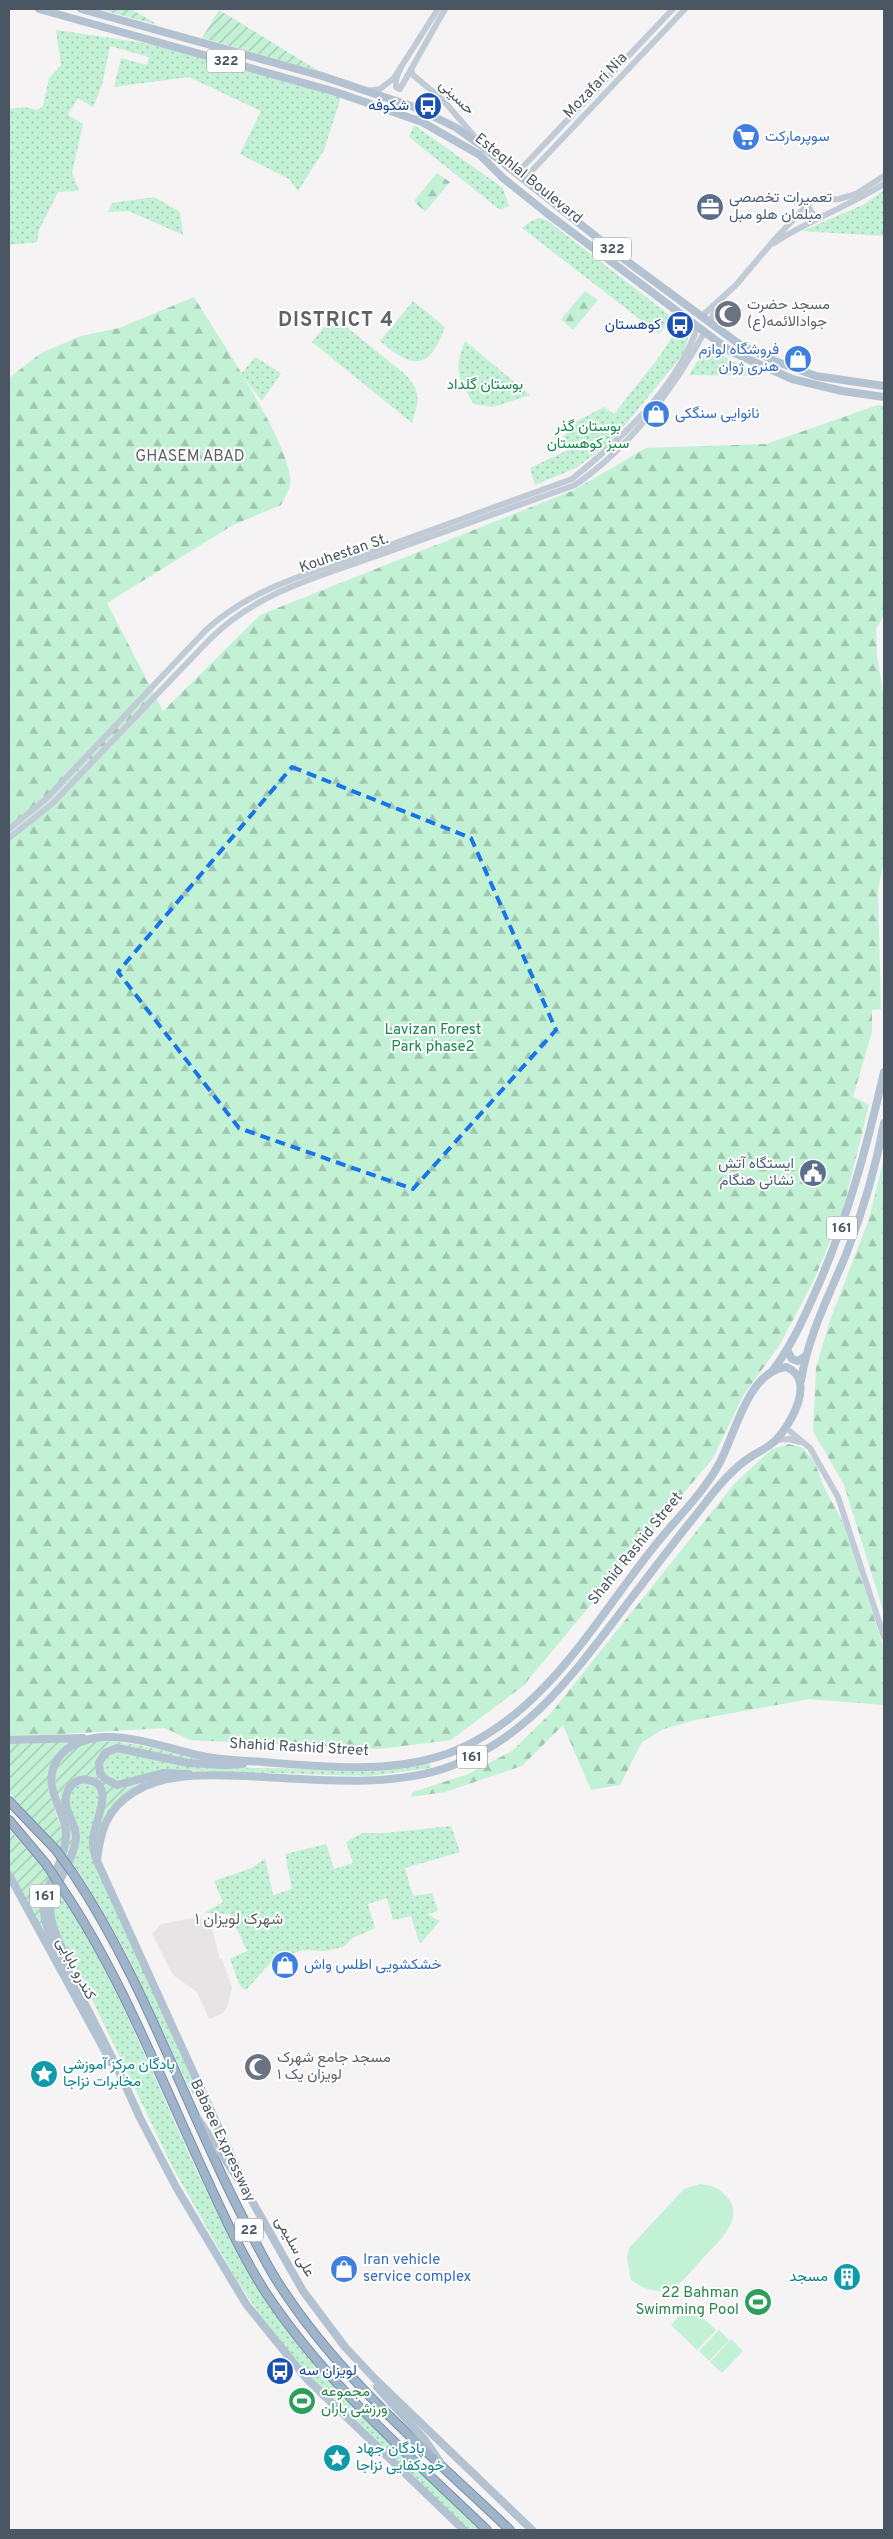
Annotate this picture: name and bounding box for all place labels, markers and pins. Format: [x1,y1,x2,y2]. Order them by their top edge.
bus stop icon: شکوفه [413,91,443,121]
place label: شکوفه [368,97,409,116]
supermarket icon: سوپرمارکت [731,122,761,152]
place label: سوپرمارکت [765,128,830,147]
place label: تعمیرات تخصصی مبلمان هلو مبل [729,189,832,225]
office icon: تعمیرات تخصصی مبلمان هلو مبل [695,192,725,222]
place label: مسجد حضرت جوادالائمه(ع) [747,296,830,332]
mosque icon: مسجد حضرت جوادالائمه(ع) [713,299,743,329]
bus stop icon: کوهستان [665,310,695,340]
place label: کوهستان [605,316,661,335]
place label: فروشگاه لوازم هنری ژوان [699,341,779,377]
shop icon: فروشگاه لوازم هنری ژوان [783,344,813,374]
shop icon: نانوایی سنگکی [641,399,671,429]
place label: نانوایی سنگکی [675,405,760,424]
place label: ایستگاه آتش نشانی هنگام [718,1155,794,1191]
public building icon: ایستگاه آتش نشانی هنگام [798,1158,828,1188]
shop icon: خشکشویی اطلس واش [270,1950,300,1980]
place label: خشکشویی اطلس واش [304,1956,442,1975]
place label: مسجد جامع شهرک لویزان یک ۱ [277,2049,391,2085]
mosque icon: مسجد جامع شهرک لویزان یک ۱ [243,2052,273,2082]
place label: پادگان مرکز آموزشی مخابرات نزاجا [63,2056,175,2092]
place icon: پادگان مرکز آموزشی مخابرات نزاجا [29,2059,59,2089]
place label: Iran vehicle service complex [363,2251,472,2287]
shop icon: Iran vehicle service complex [329,2254,359,2284]
building icon: مسجد [832,2262,862,2292]
place label: مسجد [789,2268,828,2287]
place label: 22 Bahman Swimming Pool [636,2284,739,2320]
sports icon: 22 Bahman Swimming Pool [743,2287,773,2317]
bus stop icon: لویزان سه [265,2356,295,2386]
place label: لویزان سه [299,2362,357,2381]
place label: مجموعه ورزشی باران [321,2383,388,2419]
sports icon: مجموعه ورزشی باران [287,2386,317,2416]
place label: پادگان جهاد خودکفایی نزاجا [356,2440,444,2476]
place icon: پادگان جهاد خودکفایی نزاجا [322,2443,352,2473]

